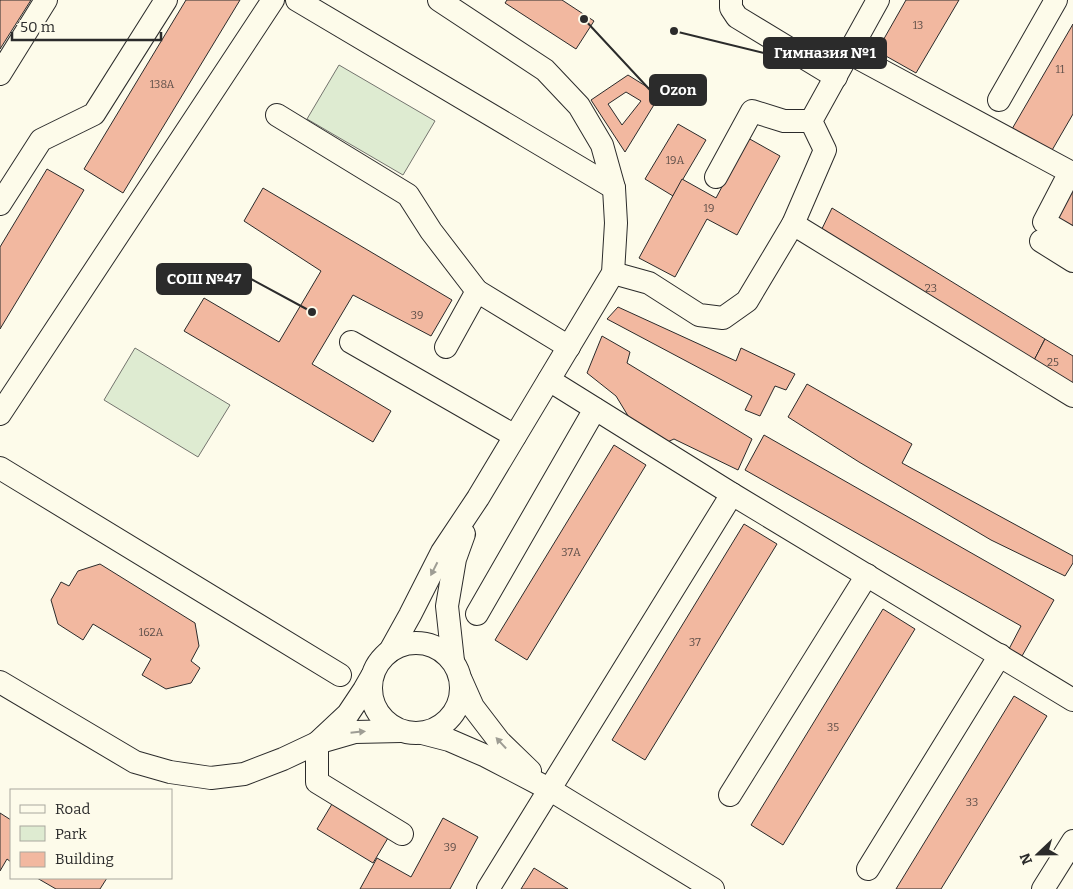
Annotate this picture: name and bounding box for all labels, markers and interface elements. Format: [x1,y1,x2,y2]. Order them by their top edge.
scale bar [12,10,161,42]
text: 50 m [20,18,56,36]
house number: 13 [913,19,923,32]
callout: Гимназия №1 [764,38,886,68]
text: Гимназия №1 [774,44,876,62]
house number: 11 [1056,63,1065,76]
callout: Ozon [650,75,706,105]
house number: 138А [150,78,175,91]
text: Ozon [660,81,697,99]
house number: 19А [666,154,685,167]
house number: 19 [704,202,714,215]
callout: СОШ №47 [157,264,251,294]
text: СОШ №47 [167,270,241,288]
house number: 23 [925,282,937,295]
house number: 39 [411,309,423,322]
house number: 25 [1047,356,1059,369]
house number: 37А [561,546,581,559]
one-way arrow [430,562,438,576]
house number: 162А [139,626,163,639]
house number: 37 [689,636,701,649]
house number: 35 [827,721,839,734]
one-way arrow [351,728,367,736]
one-way arrow [495,737,507,749]
legend [10,789,172,879]
house number: 33 [966,796,978,809]
text: Road [55,800,90,818]
text: Park [55,825,87,843]
north arrow [1013,829,1063,879]
house number: 39 [444,841,456,854]
text: Building [55,850,114,868]
text: N [1016,850,1036,867]

